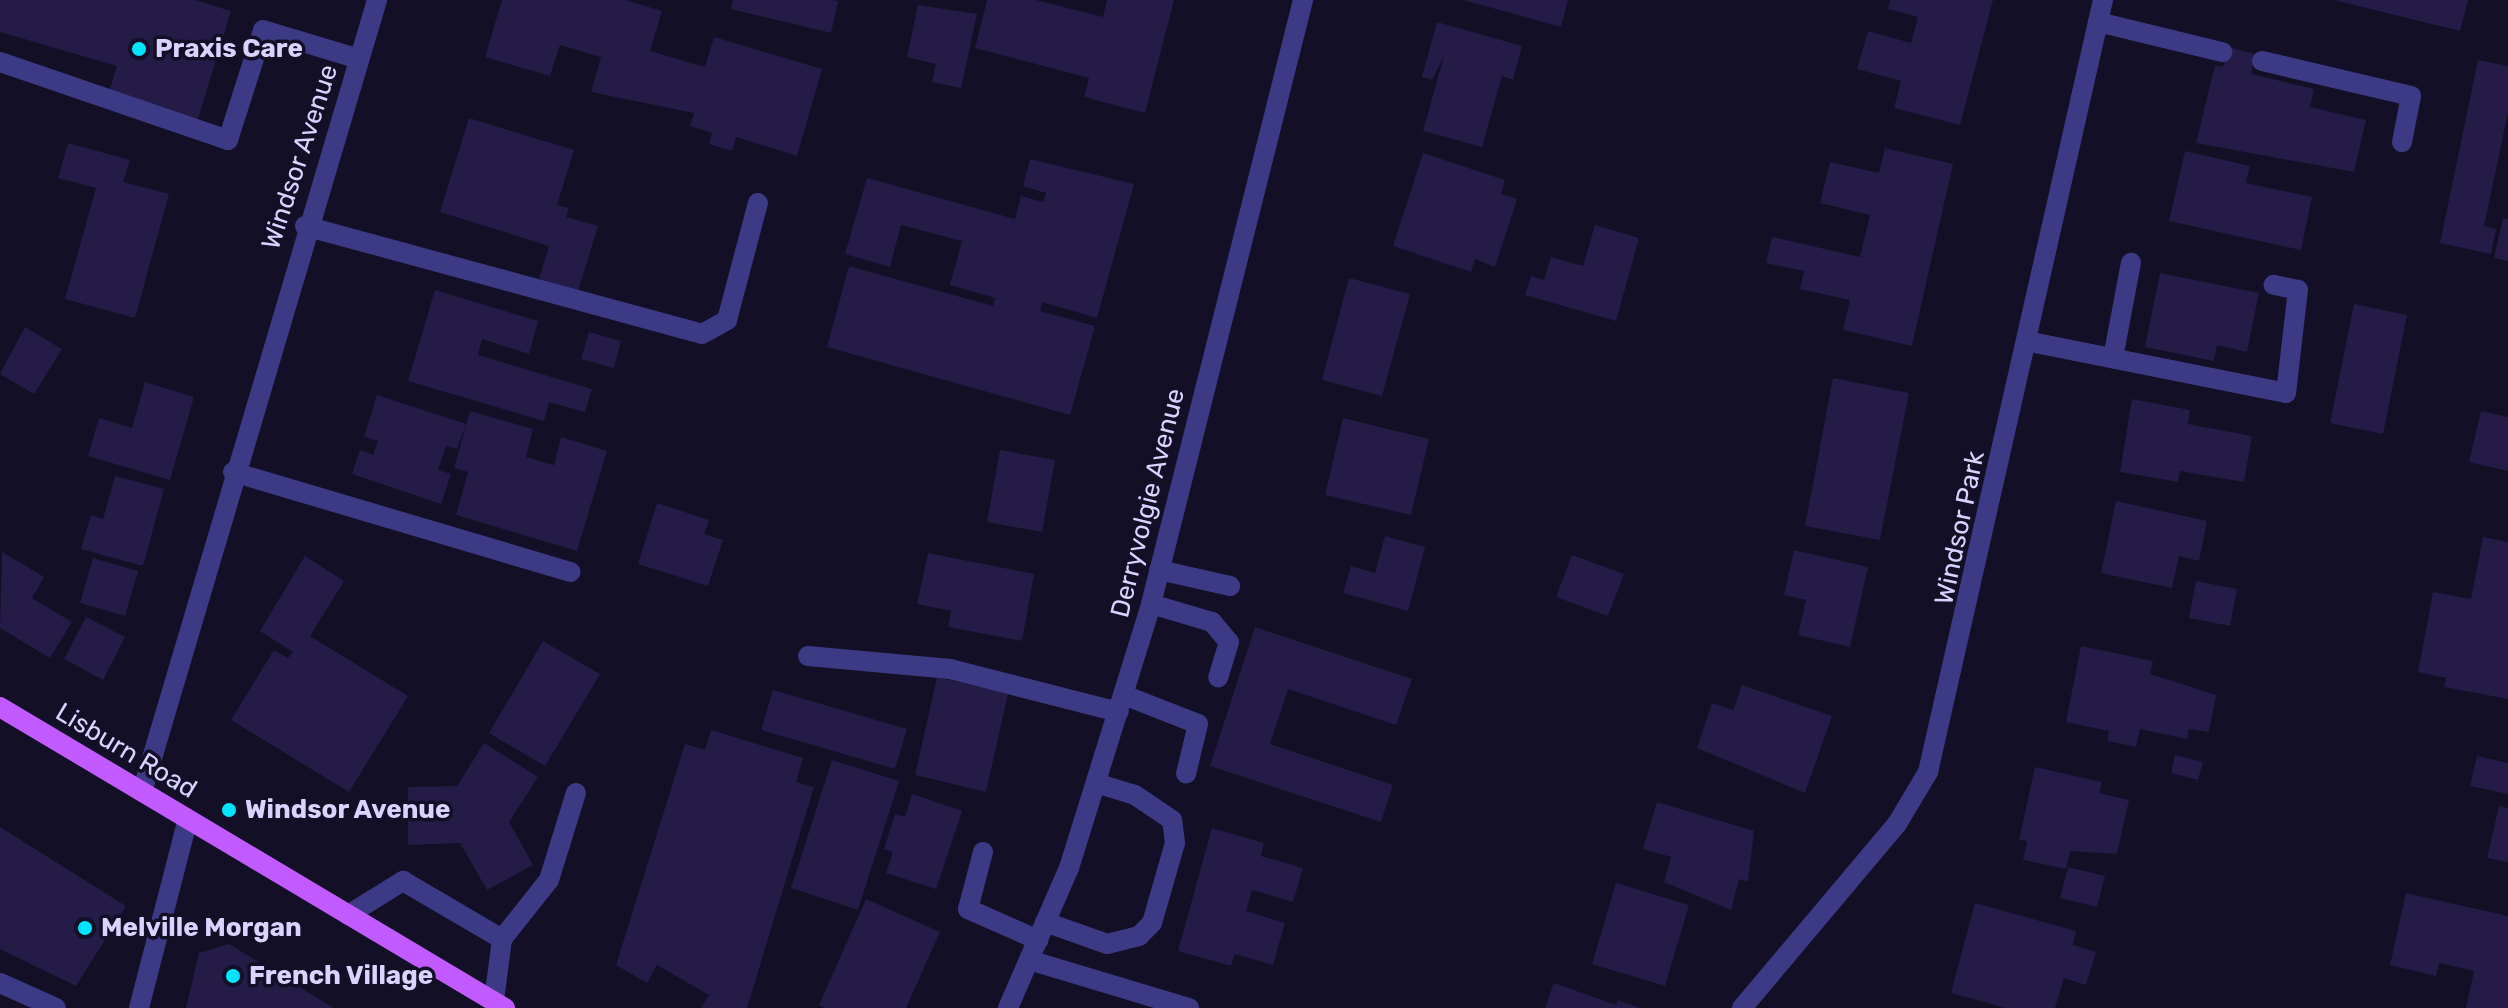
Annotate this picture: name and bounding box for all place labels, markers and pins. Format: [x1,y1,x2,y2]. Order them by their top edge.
place label: Praxis Care [155,33,303,65]
marker: Praxis Care [130,40,148,58]
place label: Windsor Avenue [245,794,452,826]
marker: Windsor Avenue [220,801,238,819]
place label: Melville Morgan [101,912,302,944]
marker: Melville Morgan [76,919,94,937]
place label: French Village [249,960,434,992]
marker: French Village [224,967,242,985]

